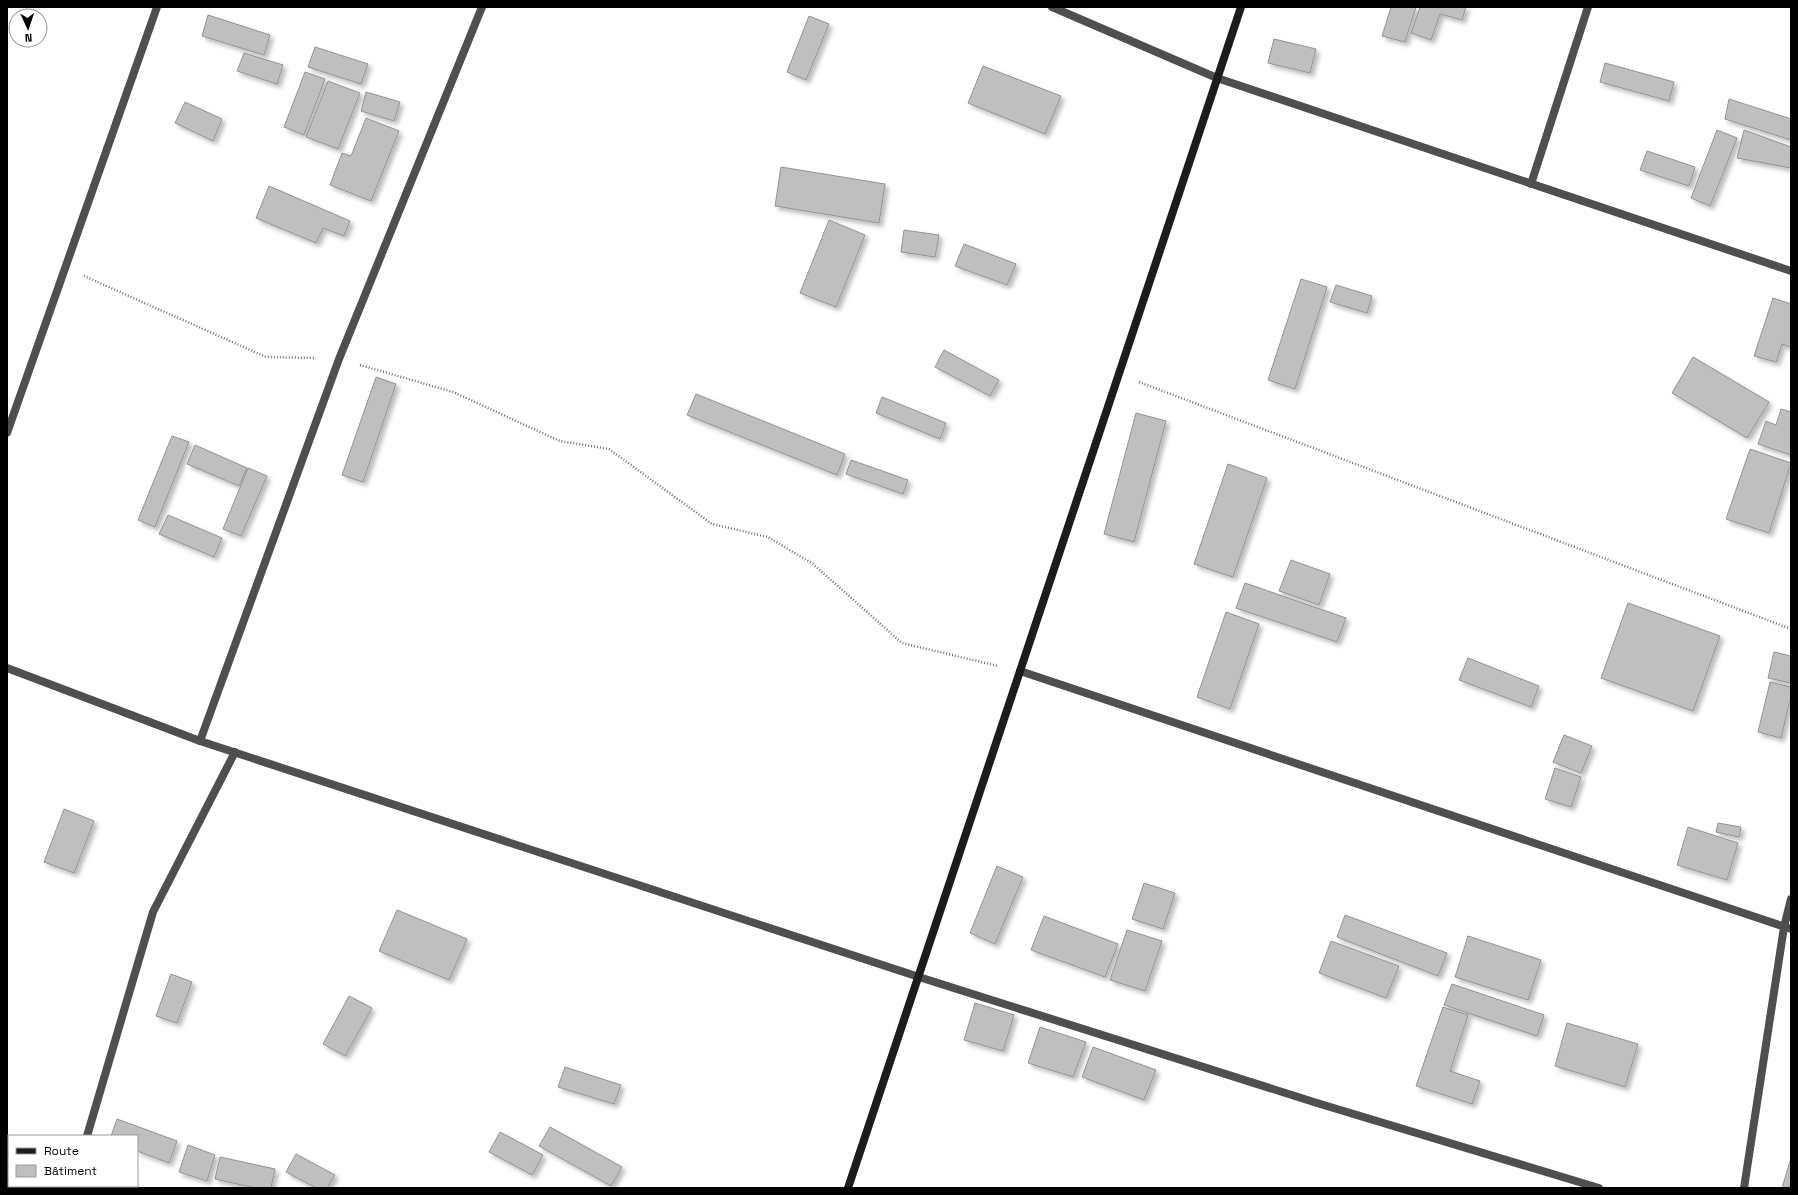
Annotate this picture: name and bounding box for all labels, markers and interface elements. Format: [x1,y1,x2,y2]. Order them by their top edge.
north arrow [8,8,48,48]
text: N [24,31,33,45]
legend [8,1135,138,1187]
text: Route [44,1143,79,1159]
text: Bâtiment [44,1163,97,1179]

